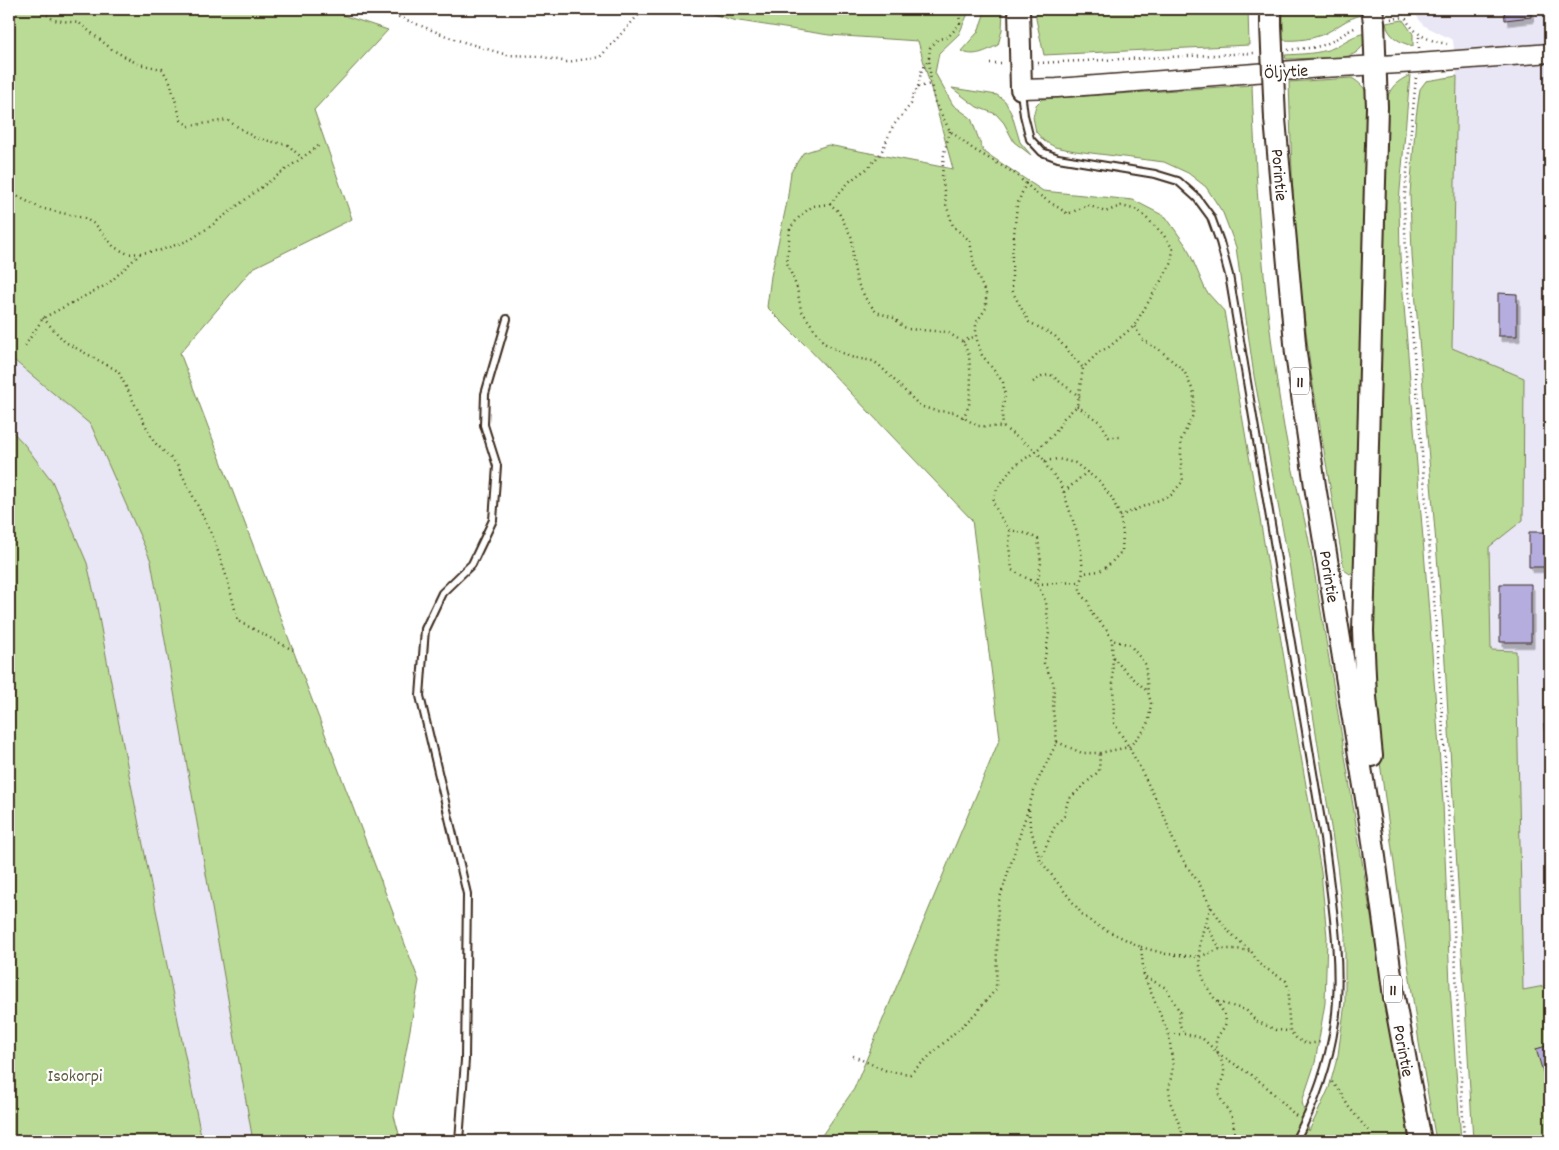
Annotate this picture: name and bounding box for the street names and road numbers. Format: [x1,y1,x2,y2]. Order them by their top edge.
street label: Öljytie [1263,59,1309,87]
street label: Porintie [1263,148,1292,202]
road number: 11 [1291,368,1309,394]
street label: Porintie [1311,549,1344,605]
road number: 11 [1384,976,1402,1002]
street label: Porintie [1384,1023,1419,1079]

